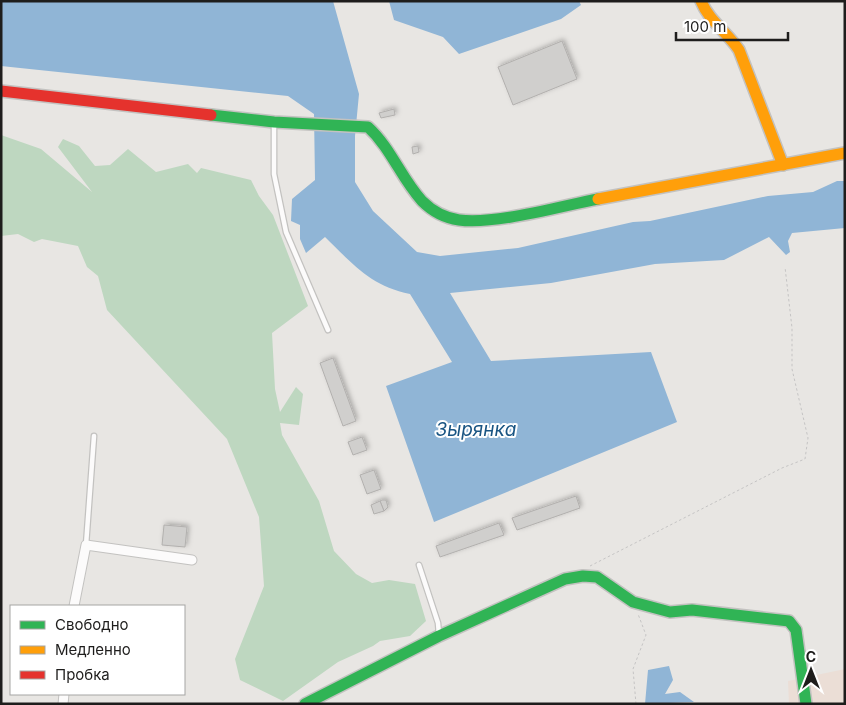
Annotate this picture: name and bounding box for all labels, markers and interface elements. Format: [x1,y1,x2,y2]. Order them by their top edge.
scale bar [676,10,788,42]
text: 100 m [684,17,726,36]
water label: Зырянка [435,418,517,441]
legend [10,605,185,695]
text: Свободно [55,615,129,634]
text: Медленно [55,640,131,659]
north arrow [786,645,836,695]
text: С [806,648,816,665]
text: Пробка [55,665,110,684]

